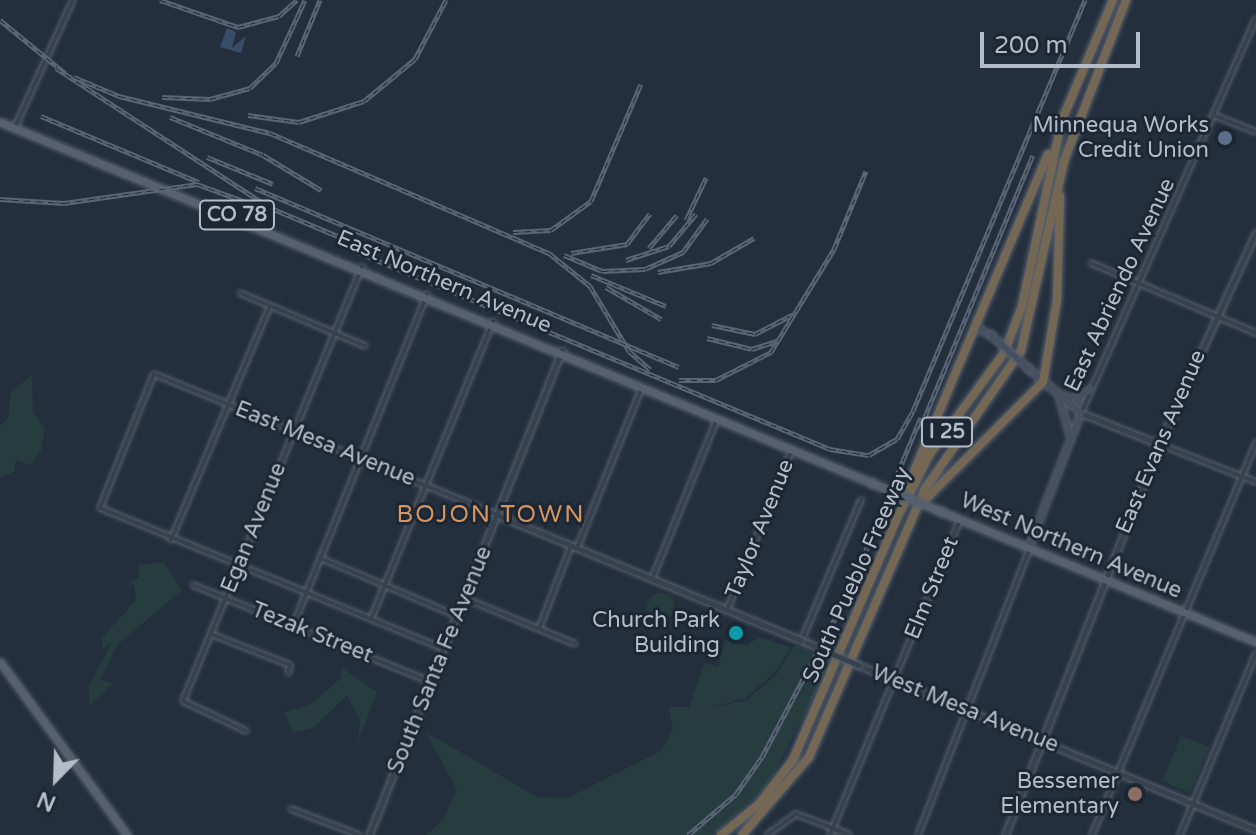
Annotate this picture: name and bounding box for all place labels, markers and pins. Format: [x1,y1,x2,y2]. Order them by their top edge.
place label: Minnequa Works Credit Union [1032,112,1209,164]
marker: Minnequa Works Credit Union [1216,129,1234,147]
place label: Church Park Building [592,607,720,658]
marker: Church Park Building [727,624,745,642]
place label: Bessemer Elementary [1000,768,1119,820]
marker: Bessemer Elementary [1126,785,1144,803]

